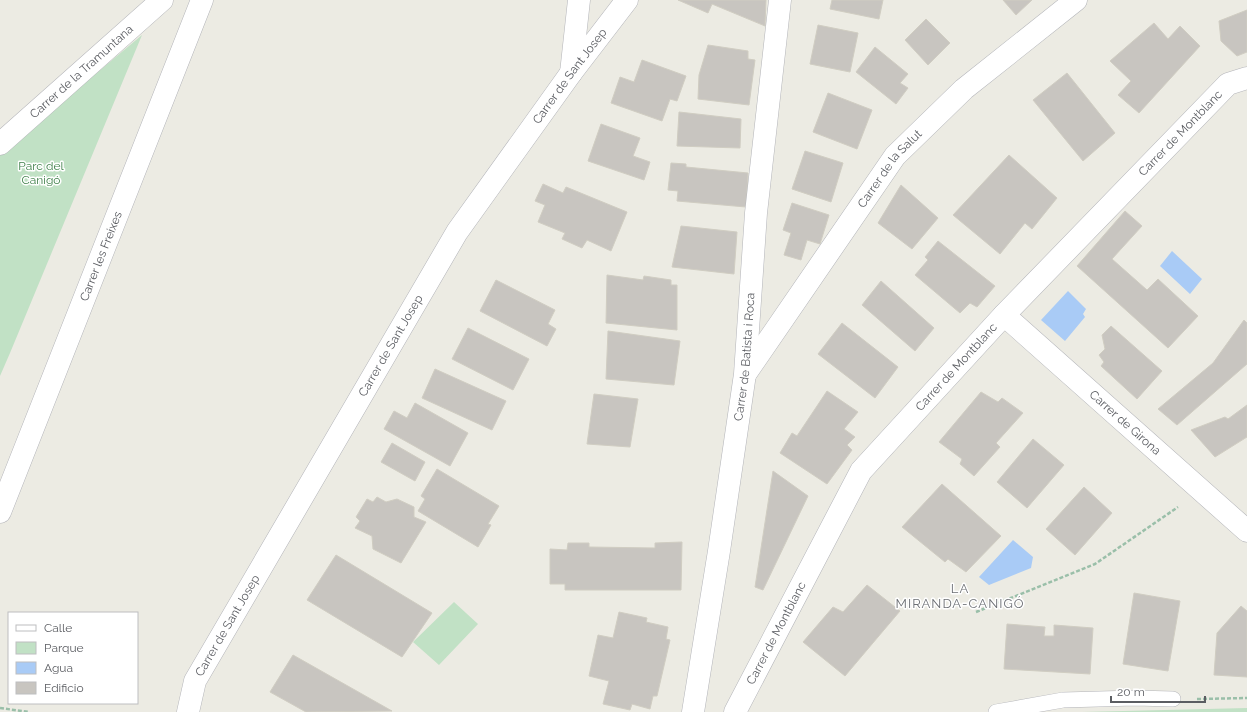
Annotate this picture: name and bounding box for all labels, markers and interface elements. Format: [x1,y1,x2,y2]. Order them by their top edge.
street label: Carrer de la Tramuntana [27,22,136,121]
street label: Carrer de Sant Josep [530,26,610,127]
street label: Carrer de Montblanc [1136,87,1225,179]
street label: Carrer de la Salut [855,127,925,210]
park label: Parc del Canigó [18,159,64,187]
street label: Carrer les Freixes [77,209,125,303]
street label: Carrer de Sant Josep [356,292,426,399]
street label: Carrer de Batista i Roca [731,292,758,422]
street label: Carrer de Montblanc [913,320,1000,414]
street label: Carrer de Girona [1087,387,1164,458]
street label: Carrer de Sant Josep [192,572,262,679]
street label: Carrer de Montblanc [744,579,809,687]
district label: LA MIRANDA-CANIGÓ [896,581,1025,611]
legend [8,612,138,704]
text: Calle [44,621,72,635]
text: Parque [44,641,84,655]
text: Agua [44,661,73,675]
scale bar [1111,678,1205,704]
text: Edificio [44,681,84,695]
text: 20 m [1117,685,1145,699]

